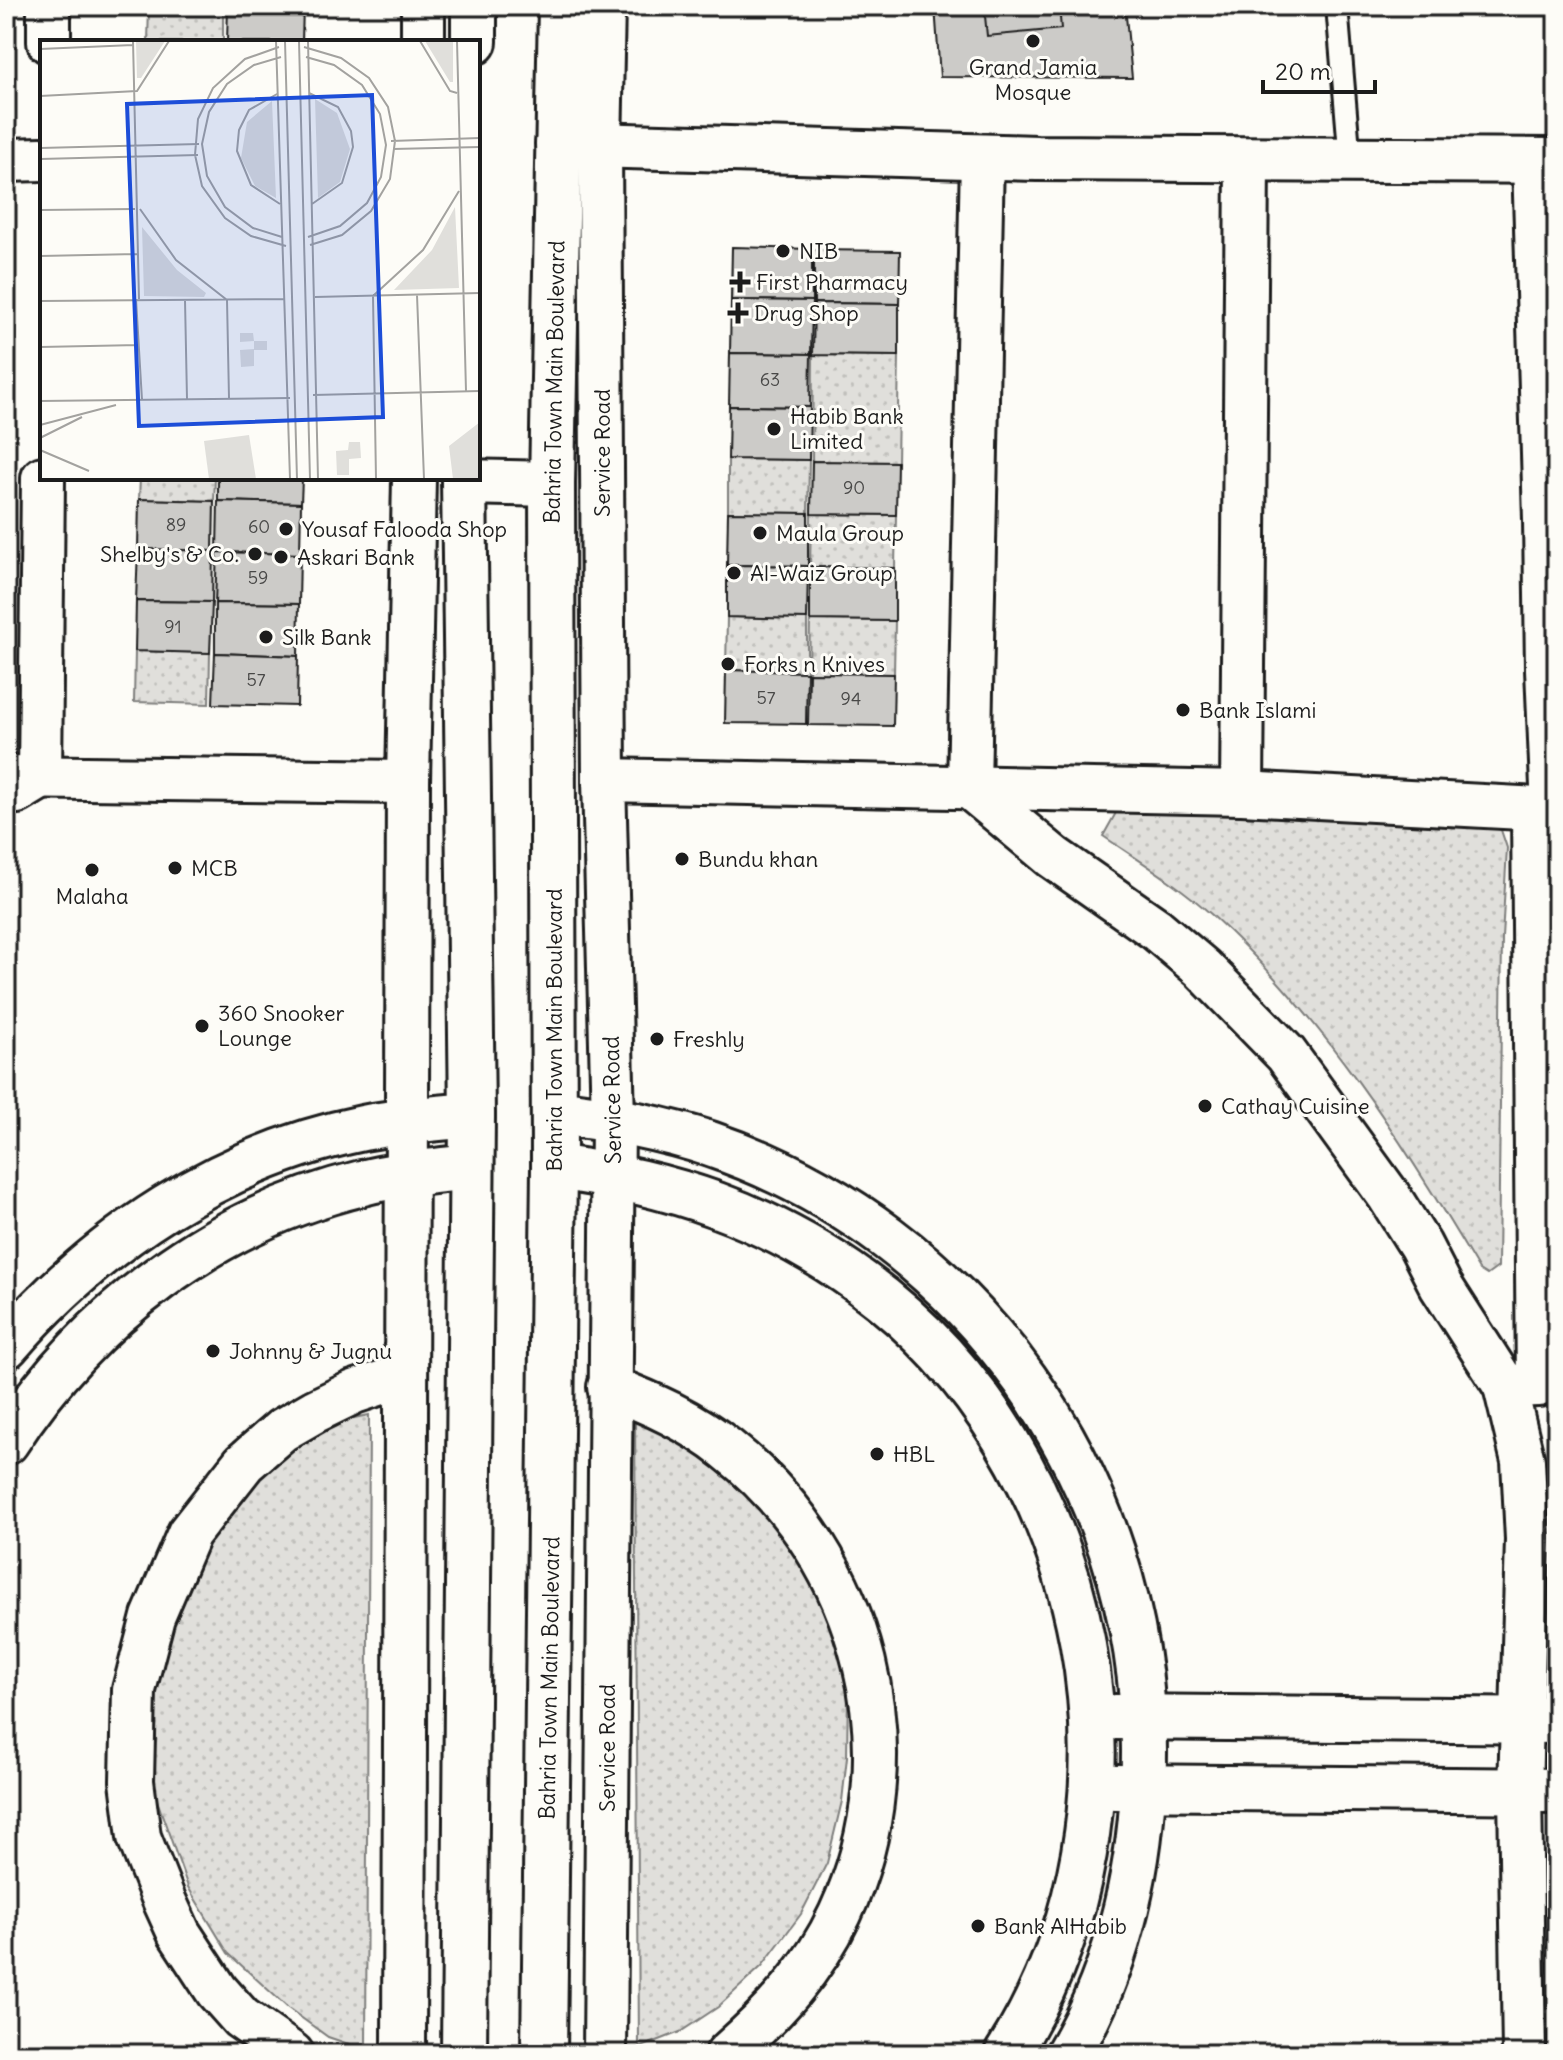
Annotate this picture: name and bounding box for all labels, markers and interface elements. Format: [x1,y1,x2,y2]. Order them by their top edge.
marker: Grand Jamia Mosque [1024,32,1042,50]
inset map [40,40,480,480]
scale bar [1263,44,1375,94]
place label: Grand Jamia Mosque [969,53,1097,106]
text: 20 m [1275,56,1331,86]
place label: NIB [799,237,838,265]
street label: Bahria Town Main Boulevard [538,240,570,524]
marker: NIB [774,242,792,260]
place label: First Pharmacy [756,268,908,296]
marker: First Pharmacy [731,273,749,291]
place label: Drug Shop [754,299,859,327]
marker: Drug Shop [729,304,747,322]
house number: 63 [760,368,780,391]
street label: Service Road [588,389,616,517]
place label: Habib Bank Limited [790,402,904,455]
marker: Habib Bank Limited [765,420,783,438]
house number: 90 [843,476,865,499]
house number: 89 [166,513,186,536]
house number: 60 [248,515,270,538]
place label: Yousaf Falooda Shop [302,515,507,543]
place label: Maula Group [776,519,904,547]
marker: Yousaf Falooda Shop [277,520,295,538]
marker: Maula Group [751,524,769,542]
place label: Shelby's & Co. [100,540,239,568]
place label: Askari Bank [297,543,415,571]
marker: Shelby's & Co. [246,545,264,563]
marker: Askari Bank [272,548,290,566]
place label: Al-Waiz Group [750,559,893,587]
marker: Al-Waiz Group [725,564,743,582]
house number: 59 [248,566,268,589]
house number: 91 [164,615,182,638]
place label: Silk Bank [282,623,371,651]
marker: Silk Bank [257,628,275,646]
place label: Forks n Knives [744,650,885,678]
marker: Forks n Knives [719,655,737,673]
house number: 57 [246,668,266,691]
house number: 57 [756,686,776,709]
house number: 94 [841,687,861,710]
place label: Bank Islami [1199,696,1316,724]
marker: Bank Islami [1174,701,1192,719]
place label: Bundu khan [698,845,818,873]
marker: Bundu khan [673,850,691,868]
place label: MCB [191,854,238,882]
marker: MCB [166,859,184,877]
marker: Malaha [83,861,101,879]
place label: Malaha [56,882,129,910]
street label: Bahria Town Main Boulevard [540,888,568,1172]
place label: 360 Snooker Lounge [218,999,345,1052]
marker: 360 Snooker Lounge [193,1017,211,1035]
place label: Freshly [673,1025,745,1053]
marker: Freshly [648,1030,666,1048]
street label: Service Road [597,1036,627,1164]
place label: Cathay Cuisine [1221,1092,1370,1120]
marker: Cathay Cuisine [1196,1097,1214,1115]
place label: Johnny & Jugnu [229,1337,392,1365]
marker: Johnny & Jugnu [204,1342,222,1360]
place label: HBL [893,1440,935,1468]
marker: HBL [868,1445,886,1463]
street label: Bahria Town Main Boulevard [533,1536,565,1820]
street label: Service Road [593,1684,621,1812]
place label: Bank AlHabib [994,1912,1127,1940]
marker: Bank AlHabib [969,1917,987,1935]

